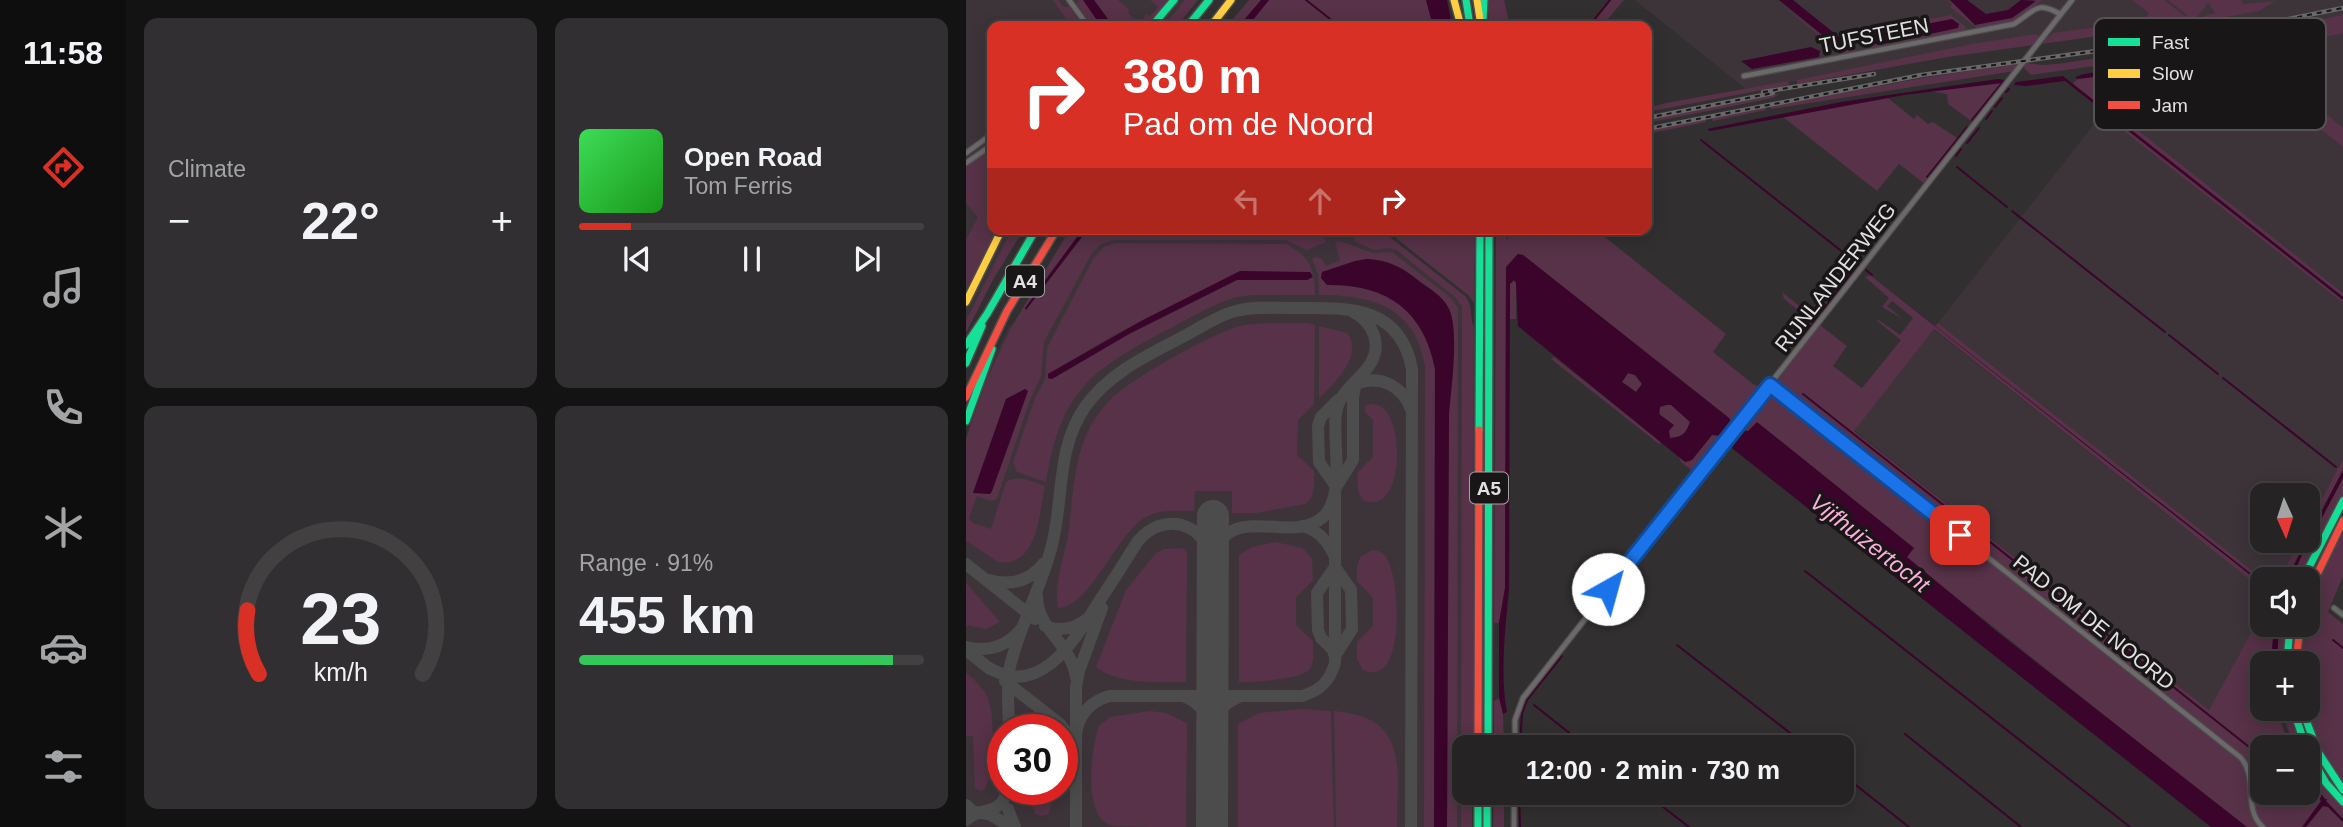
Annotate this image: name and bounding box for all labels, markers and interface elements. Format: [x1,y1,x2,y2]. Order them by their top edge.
street label: TUFSTEEN [1817,13,1931,57]
legend [2094,18,2326,130]
text: Fast [2152,32,2190,53]
text: 11:58 [23,35,103,71]
icon: right [1008,49,1099,140]
text: 380 m [1123,49,1262,103]
text: Slow [2152,63,2193,84]
text: Jam [2152,95,2188,116]
text: Pad om de Noord [1123,106,1374,142]
text: Open Road [684,142,823,172]
icon: directions [39,143,88,192]
text: Climate [168,156,246,182]
text: Tom Ferris [684,173,793,199]
icon: left [1228,182,1266,220]
icon: ahead [1301,182,1339,220]
icon: right [1374,182,1412,220]
text: 22° [301,192,380,250]
street label: RIJNLANDERWEG [1770,198,1900,356]
text: − [168,200,190,242]
text: + [491,200,513,242]
icon: previous [618,240,656,278]
icon: pause [733,240,771,278]
icon: next [848,240,886,278]
icon: music [39,263,88,312]
road number: A4 [1006,266,1044,296]
icon: phone [39,383,88,432]
road number: A5 [1470,472,1508,503]
north arrow [2250,483,2320,553]
map controls [2250,483,2320,805]
water label: Vijfhuizertocht [1805,488,1936,599]
icon: climate [39,503,88,552]
pin [1930,505,1990,565]
icon: arrive [1941,516,1979,554]
text: Range · 91% [579,550,713,576]
street label: PAD OM DE NOORD [2009,550,2179,694]
position arrow [1571,552,1645,626]
button: sound [2250,567,2320,637]
text: 23 [300,578,381,659]
text: 455 km [579,586,755,644]
icon: car [39,623,88,672]
button: + [2250,651,2320,721]
text: km/h [313,657,368,685]
speed limit sign: 30 [987,714,1078,805]
button: − [2250,735,2320,805]
icon: filters [39,742,88,791]
text: 12:00 · 2 min · 730 m [1526,755,1780,785]

